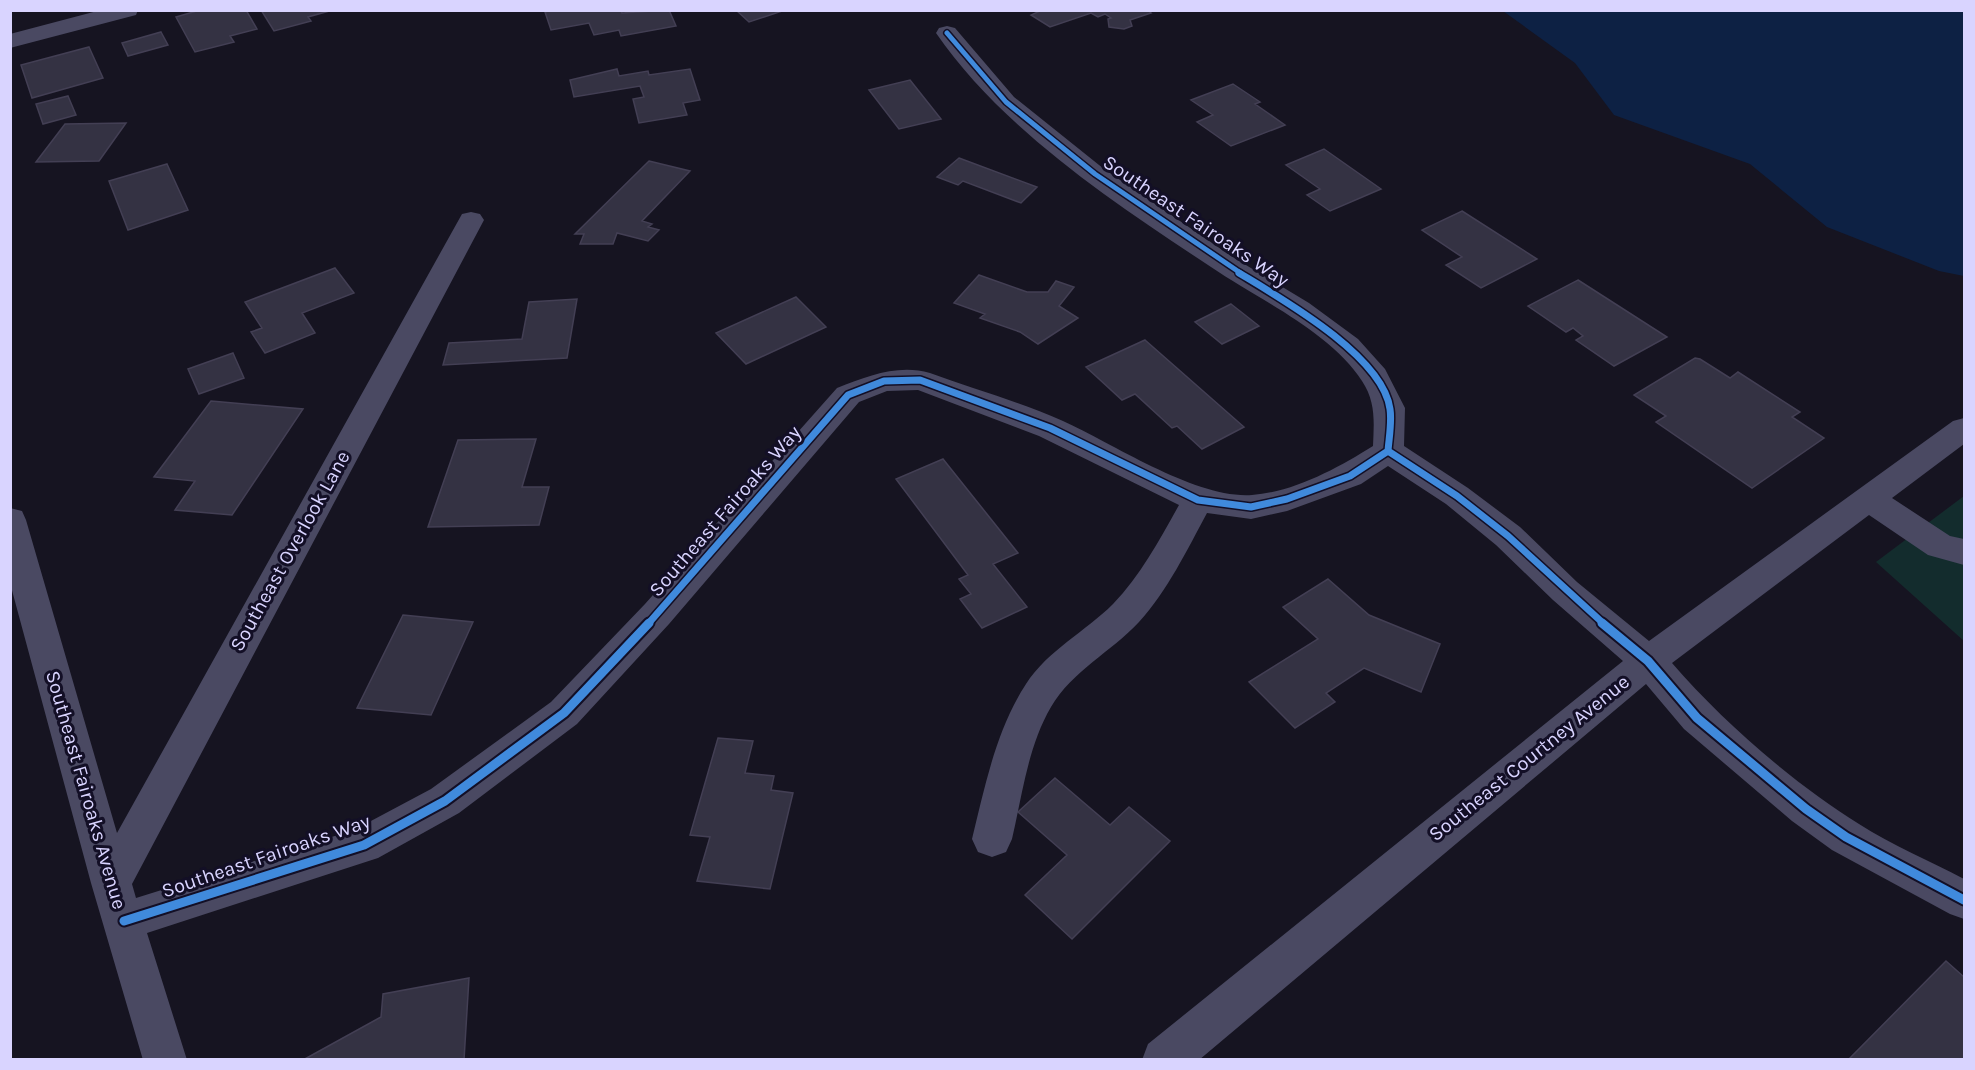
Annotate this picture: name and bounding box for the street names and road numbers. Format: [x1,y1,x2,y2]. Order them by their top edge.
street label: Southeast Fairoaks Way [1099,150,1293,292]
street label: Southeast Fairoaks Way [644,421,806,601]
street label: Southeast Overlook Lane [225,447,355,655]
street label: Southeast Fairoaks Avenue [41,668,131,912]
street label: Southeast Courtney Avenue [1424,670,1634,846]
street label: Southeast Fairoaks Way [159,809,373,903]

